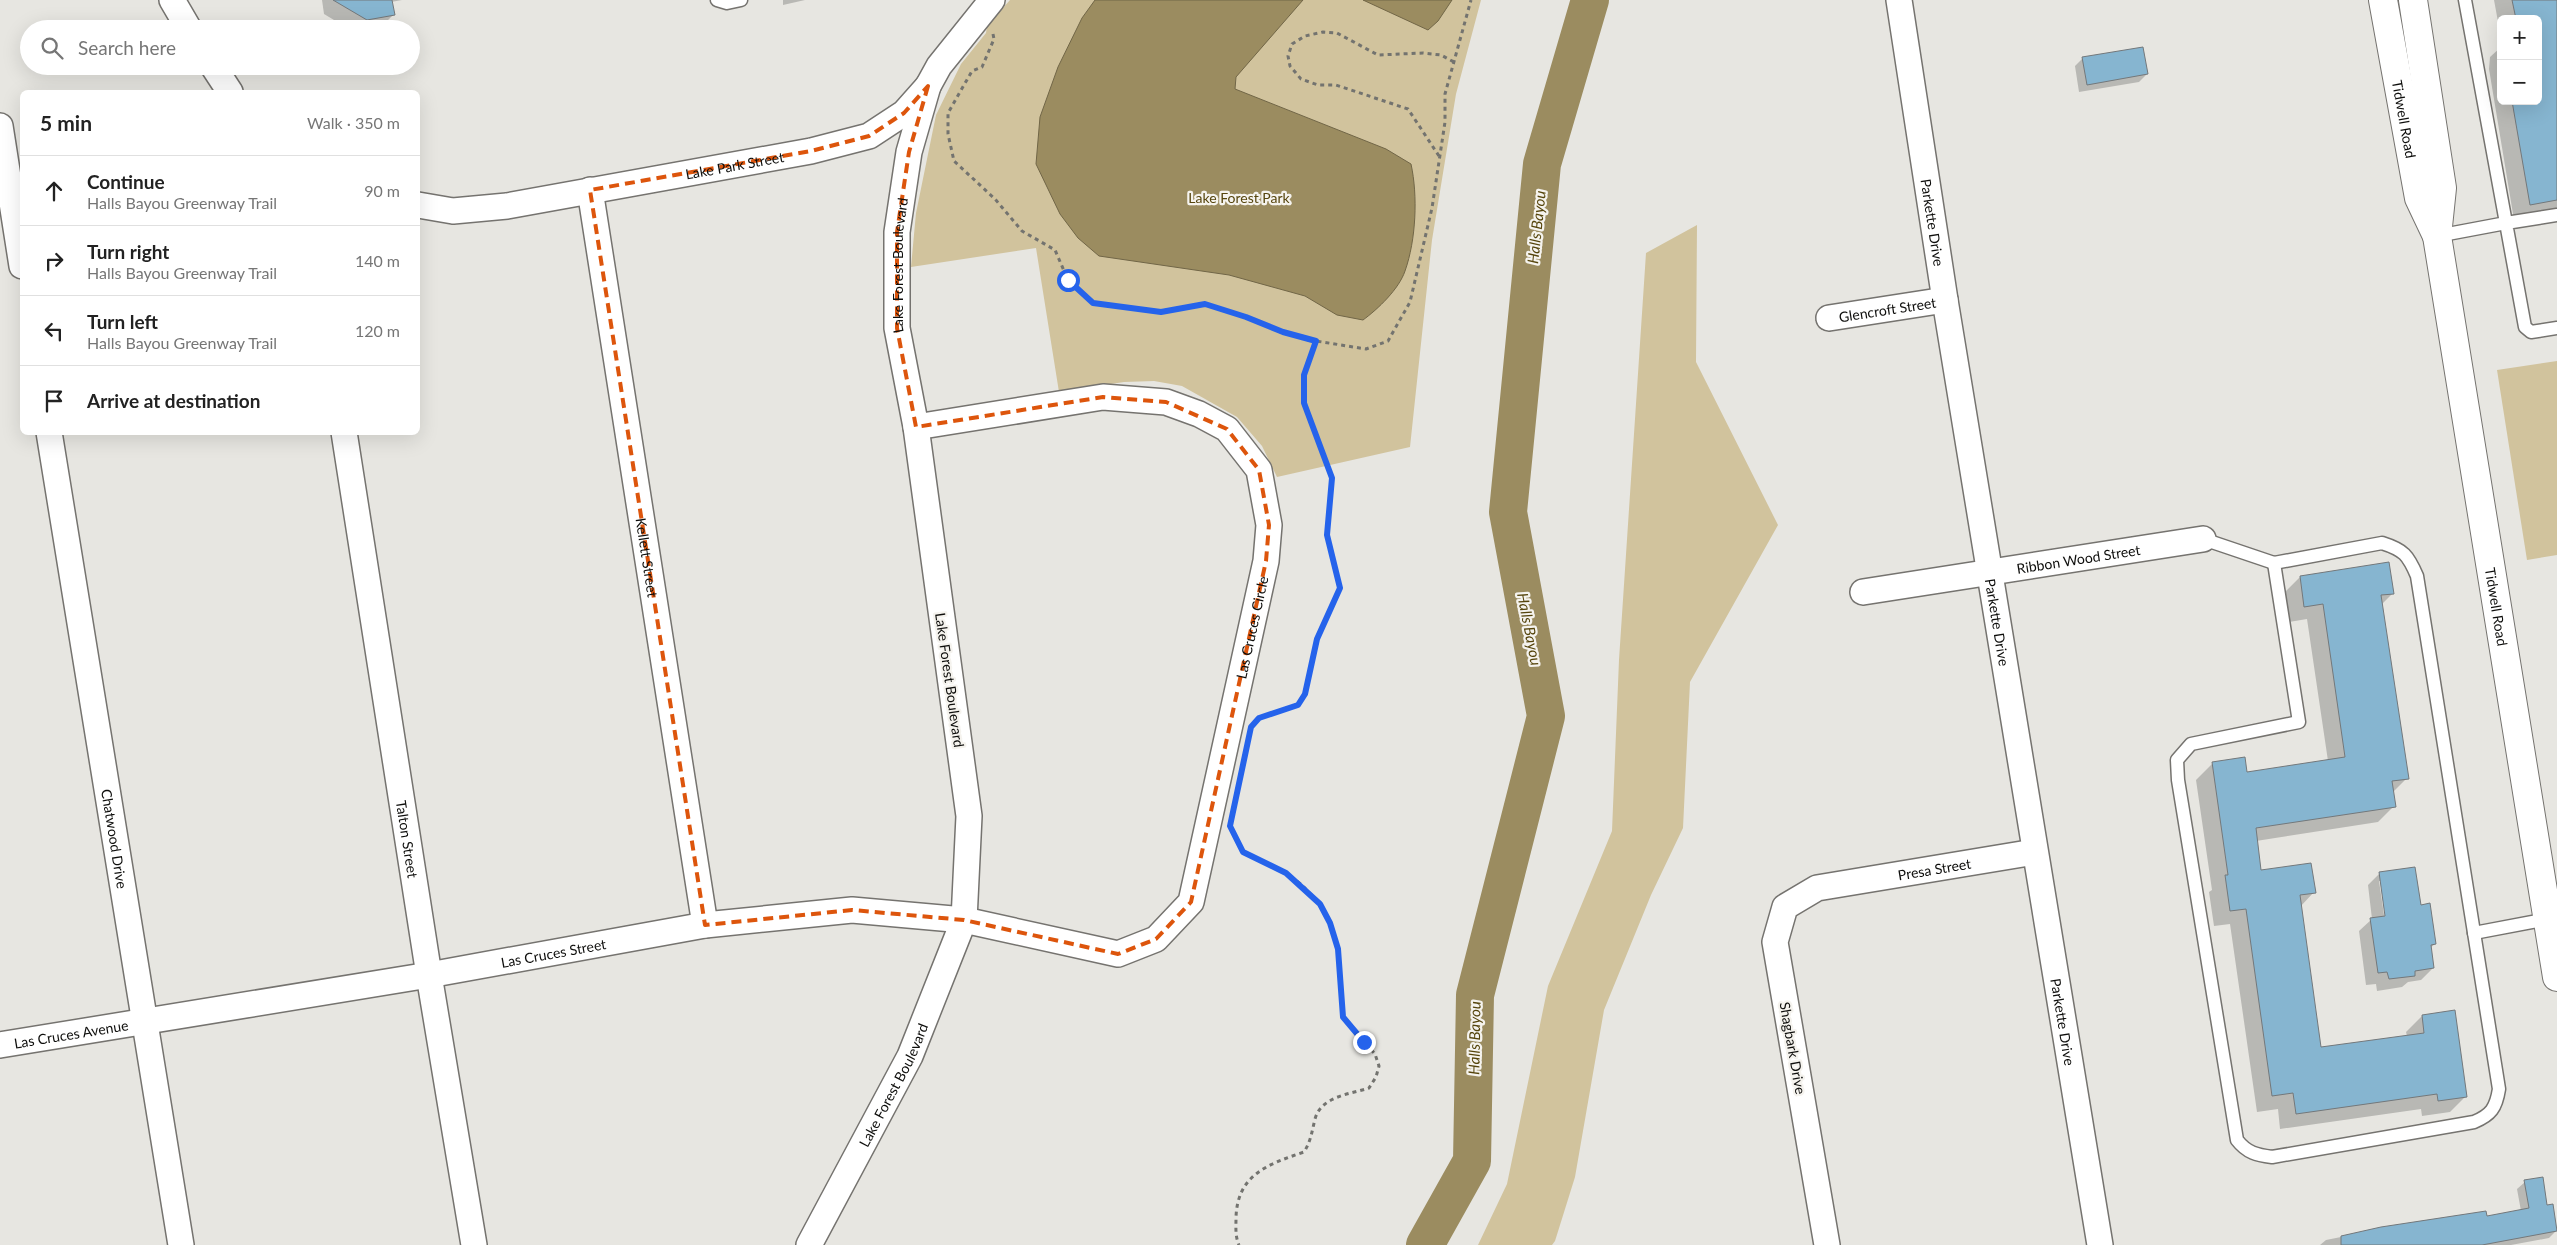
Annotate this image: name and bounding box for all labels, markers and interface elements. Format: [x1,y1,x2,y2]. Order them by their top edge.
map controls [2497,15,2542,105]
button: + [2497,15,2542,60]
search box [20,20,420,75]
icon: search [38,34,66,62]
text: Search here [78,36,176,59]
button: − [2497,60,2542,105]
street label: Tidwell Road [2389,79,2420,159]
text: 5 min [40,110,92,135]
text: Walk · 350 m [307,113,400,132]
street label: Lake Park Street [684,148,785,182]
text: Continue [87,170,165,193]
icon: ahead [40,177,68,205]
street label: Parkette Drive [1918,177,1948,267]
text: 90 m [364,181,400,200]
park label: Lake Forest Park [1188,189,1291,206]
water label: Halls Bayou [1523,189,1549,265]
text: Halls Bayou Greenway Trail [87,193,277,212]
street label: Lake Forest Boulevard [888,196,911,335]
text: Turn right [87,240,169,263]
icon: right [40,247,68,275]
text: 140 m [355,251,400,270]
text: Halls Bayou Greenway Trail [87,263,277,282]
route start [1057,269,1080,292]
street label: Glencroft Street [1838,293,1937,325]
text: Turn left [87,310,158,333]
icon: left [40,317,68,345]
text: 120 m [355,321,400,340]
text: Halls Bayou Greenway Trail [87,333,277,352]
icon: arrive [40,387,68,415]
text: Arrive at destination [87,389,260,412]
street label: Kellett Street [633,517,662,598]
street label: Ribbon Wood Street [2015,540,2141,576]
street label: Tidwell Road [2482,566,2512,647]
street label: Las Cruces Circle [1232,575,1271,680]
street label: Parkette Drive [1982,577,2013,667]
water label: Halls Bayou [1514,591,1546,667]
street label: Lake Forest Boulevard [932,612,968,748]
street label: Chatwood Drive [99,788,131,890]
street label: Talton Street [393,799,422,879]
street label: Presa Street [1896,854,1972,883]
street label: Las Cruces Street [499,935,607,970]
street label: Parkette Drive [2048,977,2079,1067]
street label: Shagbark Drive [1777,1000,1809,1096]
water label: Halls Bayou [1464,1001,1484,1075]
street label: Las Cruces Avenue [13,1016,129,1051]
street label: Lake Forest Boulevard [855,1021,931,1149]
route end [1353,1031,1376,1054]

